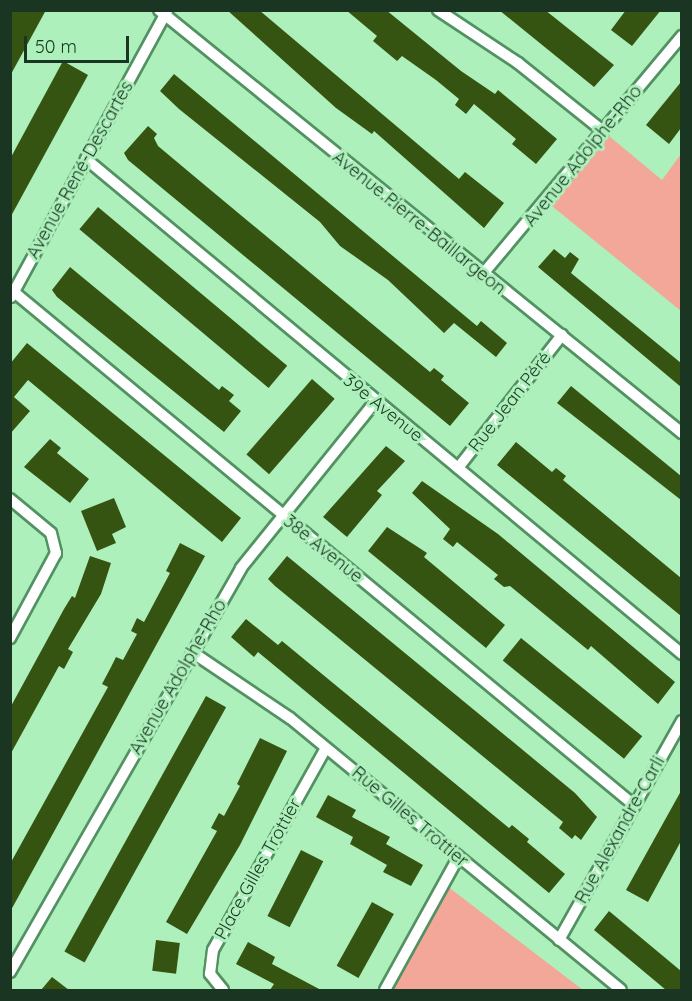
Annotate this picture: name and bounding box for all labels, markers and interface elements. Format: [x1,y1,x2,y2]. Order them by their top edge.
scale bar [27,24,132,62]
text: 50 m [35,35,77,58]
street label: Avenue René-Descartes [22,77,138,263]
street label: Avenue Adolphe-Rho [519,81,647,231]
street label: Avenue Pierre-Baillargeon [328,146,510,300]
street label: Rue Jean Péré [464,348,556,456]
street label: 39e Avenue [339,369,427,447]
street label: 38e Avenue [279,510,367,588]
street label: Avenue Adolphe-Rho [125,596,231,758]
street label: Rue Alexandre-Carli [571,753,669,907]
street label: Rue Gilles Trottier [347,762,473,872]
street label: Place Gilles Trottier [210,794,306,944]

